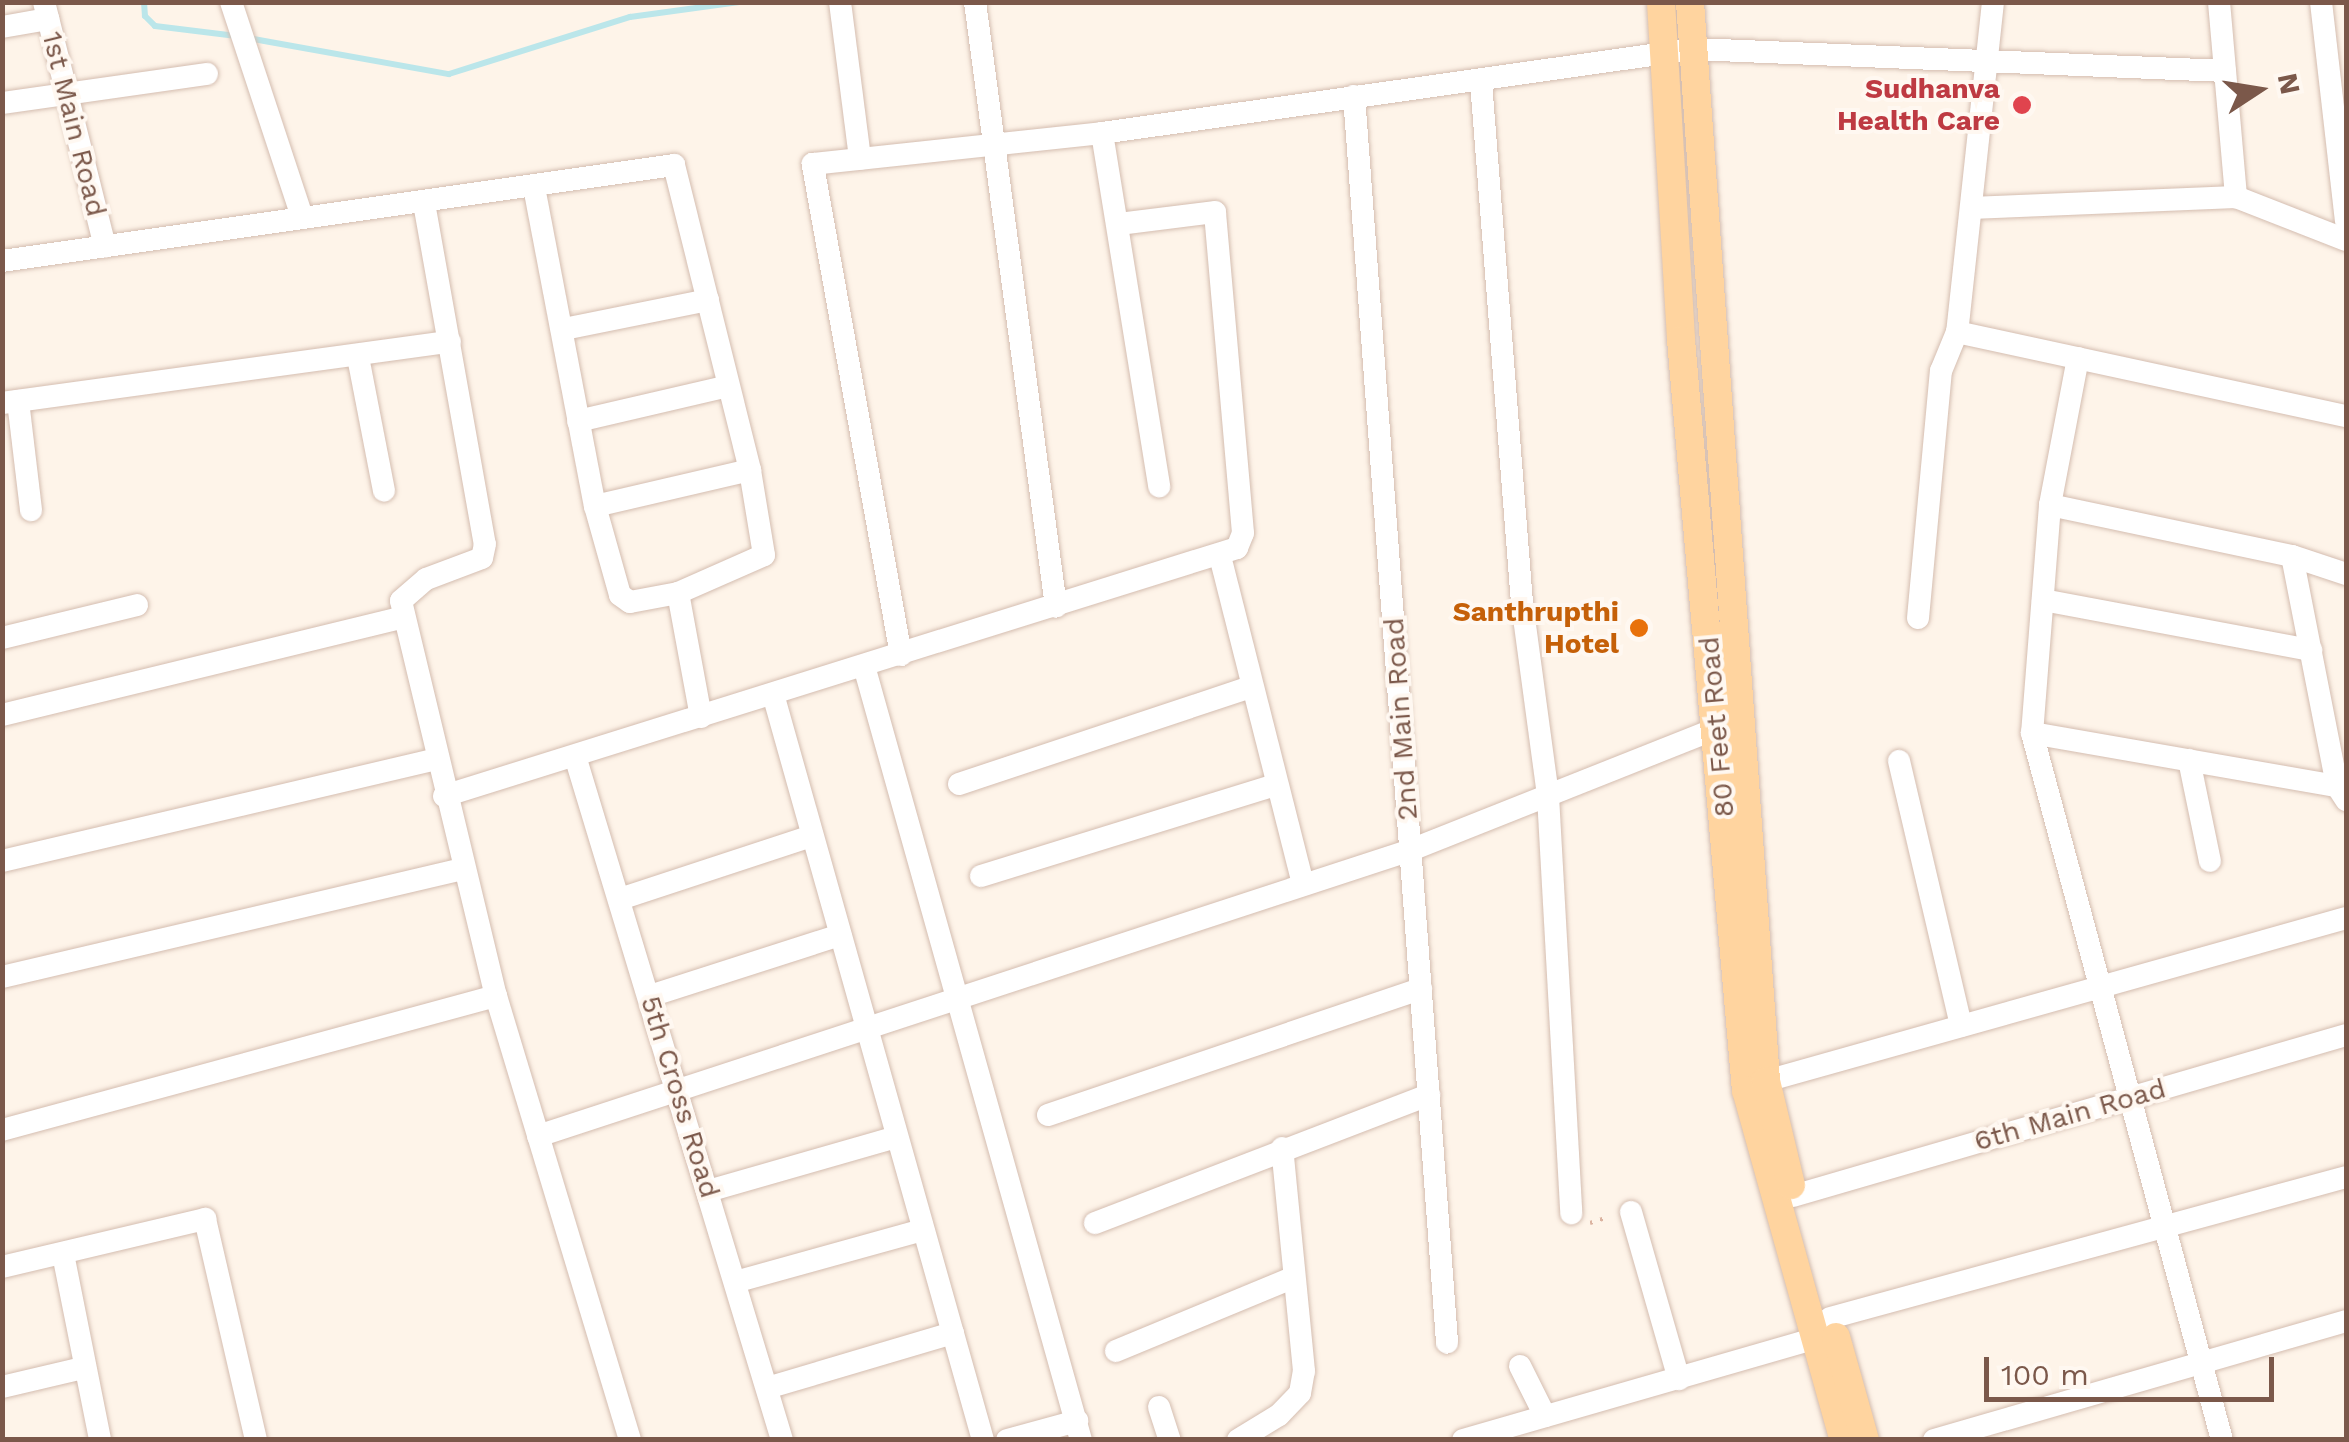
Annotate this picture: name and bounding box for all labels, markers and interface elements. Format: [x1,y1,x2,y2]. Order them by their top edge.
street label: 1st Main Road [35,28,113,220]
north arrow [2209,40,2309,140]
text: N [2271,70,2307,97]
place label: Sudhanva Health Care [1837,72,2000,138]
marker: Sudhanva Health Care [2009,92,2035,118]
place label: Santhrupthi Hotel [1453,595,1619,661]
street label: 2nd Main Road [1377,617,1425,821]
marker: Santhrupthi Hotel [1628,617,1650,639]
street label: 80 Feet Road [1692,635,1742,819]
street label: 5th Cross Road [633,992,727,1202]
street label: 6th Main Road [1970,1072,2170,1158]
scale bar [1989,1337,2279,1399]
text: 100 m [2001,1357,2089,1392]

